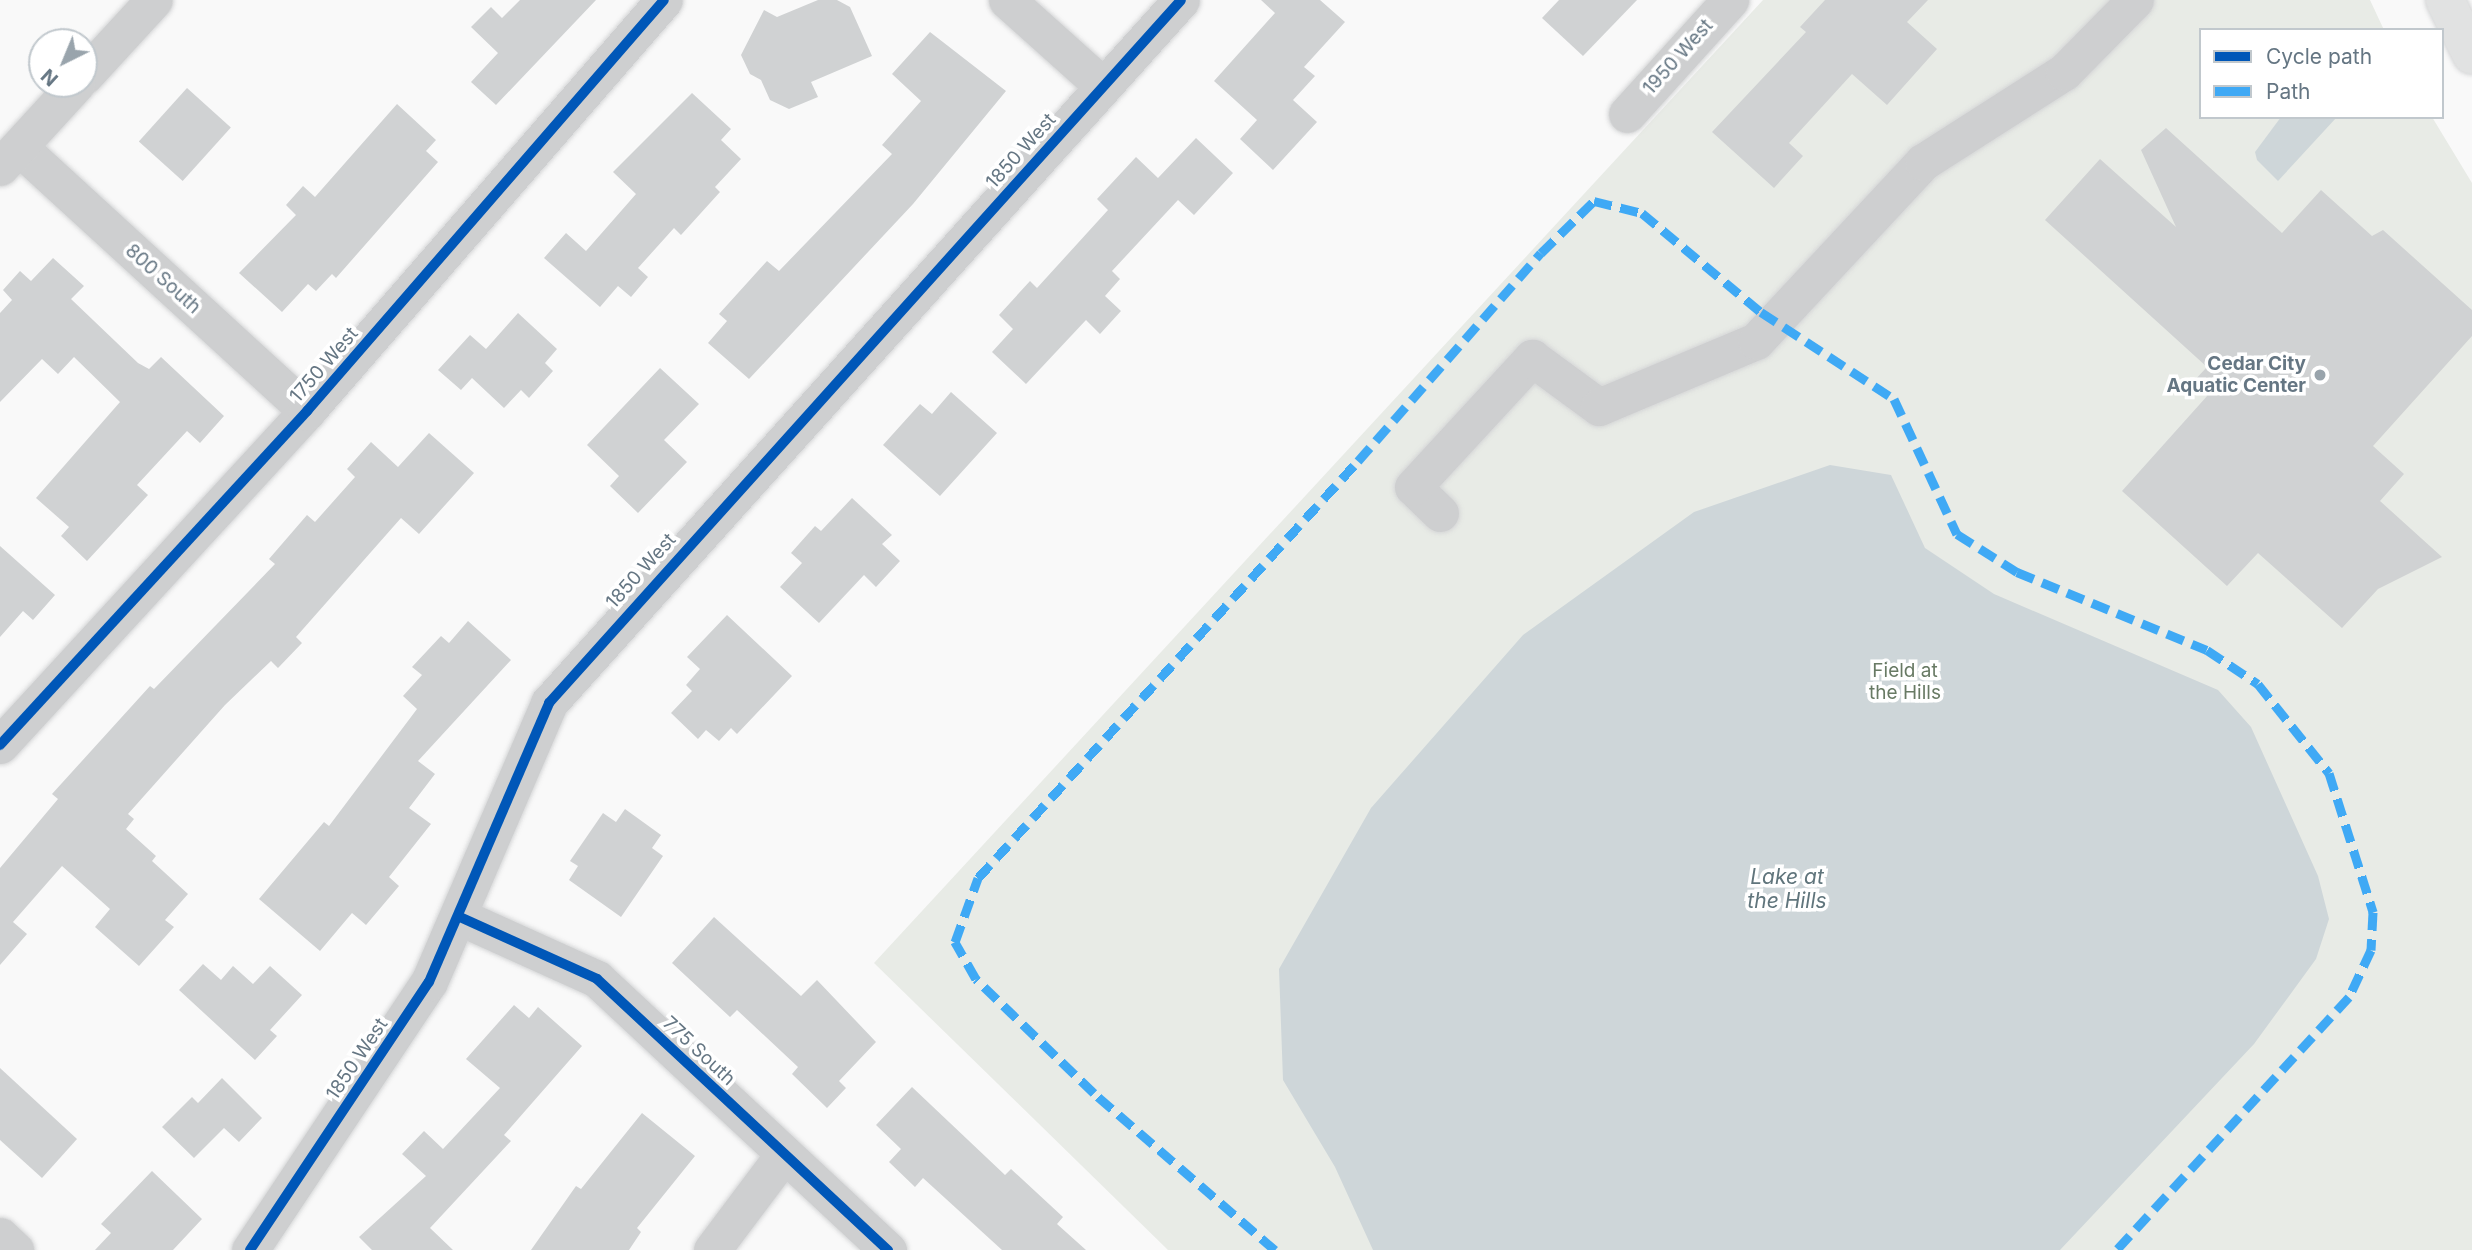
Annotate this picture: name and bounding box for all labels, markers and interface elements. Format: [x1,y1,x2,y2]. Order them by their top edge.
street label: 1950 West [1638,15,1718,99]
north arrow [28,28,98,98]
legend [2199,28,2444,119]
text: Cycle path [2266,44,2372,69]
text: N [37,64,63,91]
text: Path [2266,79,2311,104]
street label: 1850 West [981,109,1061,193]
street label: 800 South [121,239,205,319]
street label: 1750 West [285,323,363,407]
place label: Cedar City Aquatic Center [2167,353,2306,397]
marker: Cedar City Aquatic Center [2312,367,2328,383]
street label: 1850 West [601,529,681,613]
park label: Field at the Hills [1869,660,1941,704]
water label: Lake at the Hills [1747,864,1827,914]
street label: 775 South [658,1012,740,1090]
street label: 1850 West [321,1014,393,1104]

